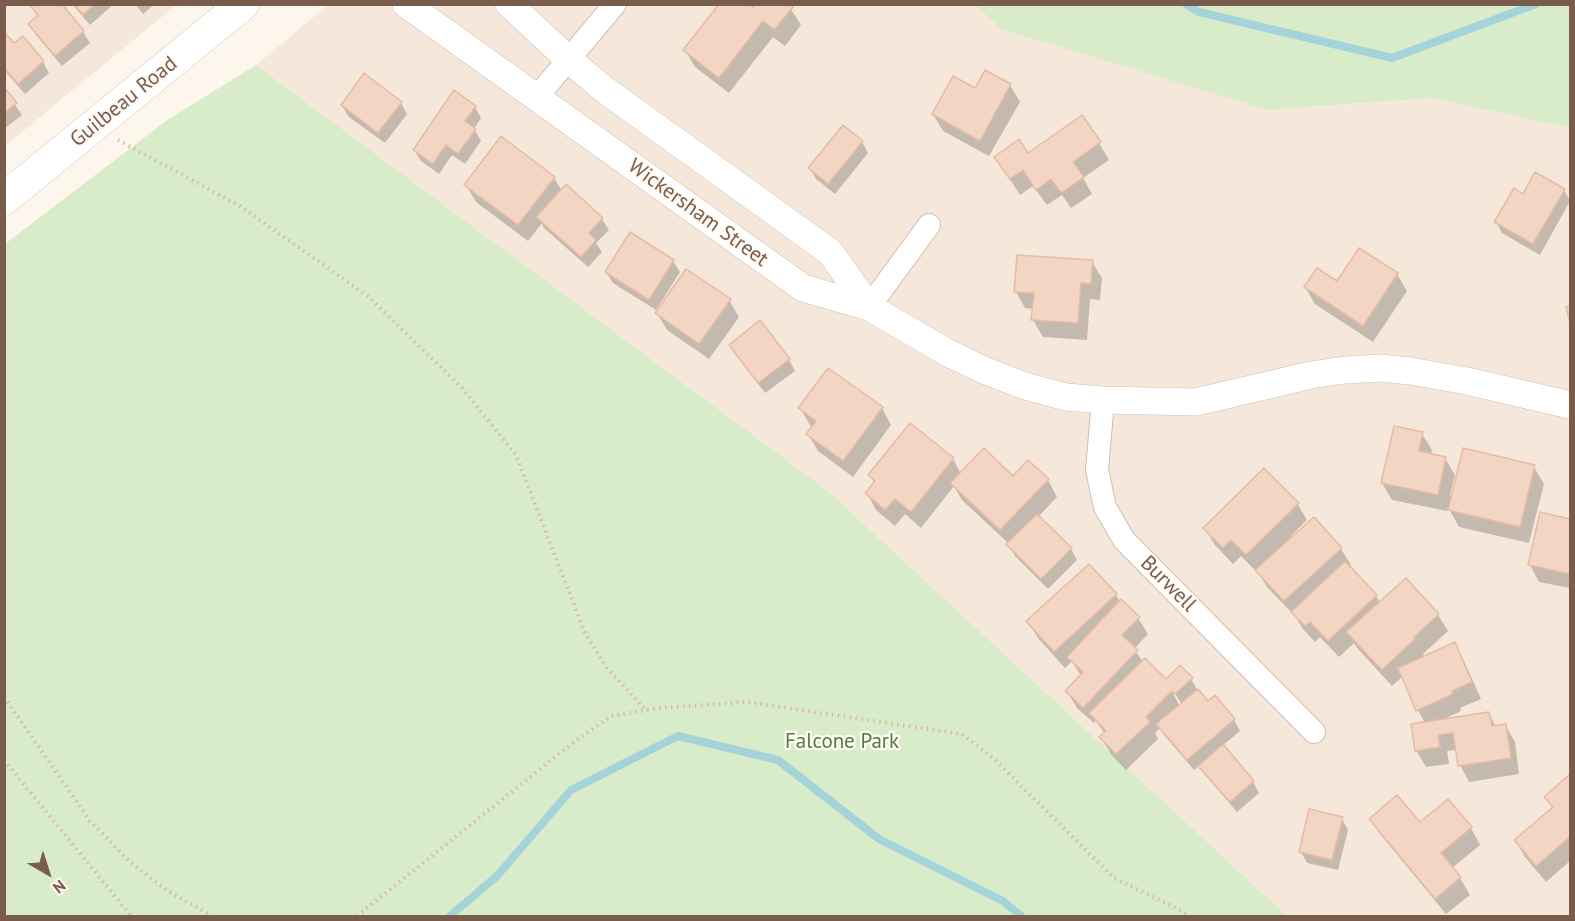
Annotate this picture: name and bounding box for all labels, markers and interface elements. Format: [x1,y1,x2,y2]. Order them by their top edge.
street label: Guilbeau Road [66,51,182,153]
street label: Wickersham Street [623,154,773,272]
street label: Burwell [1135,551,1201,617]
park label: Falcone Park [785,729,899,755]
north arrow [18,843,78,903]
text: N [49,876,70,898]

